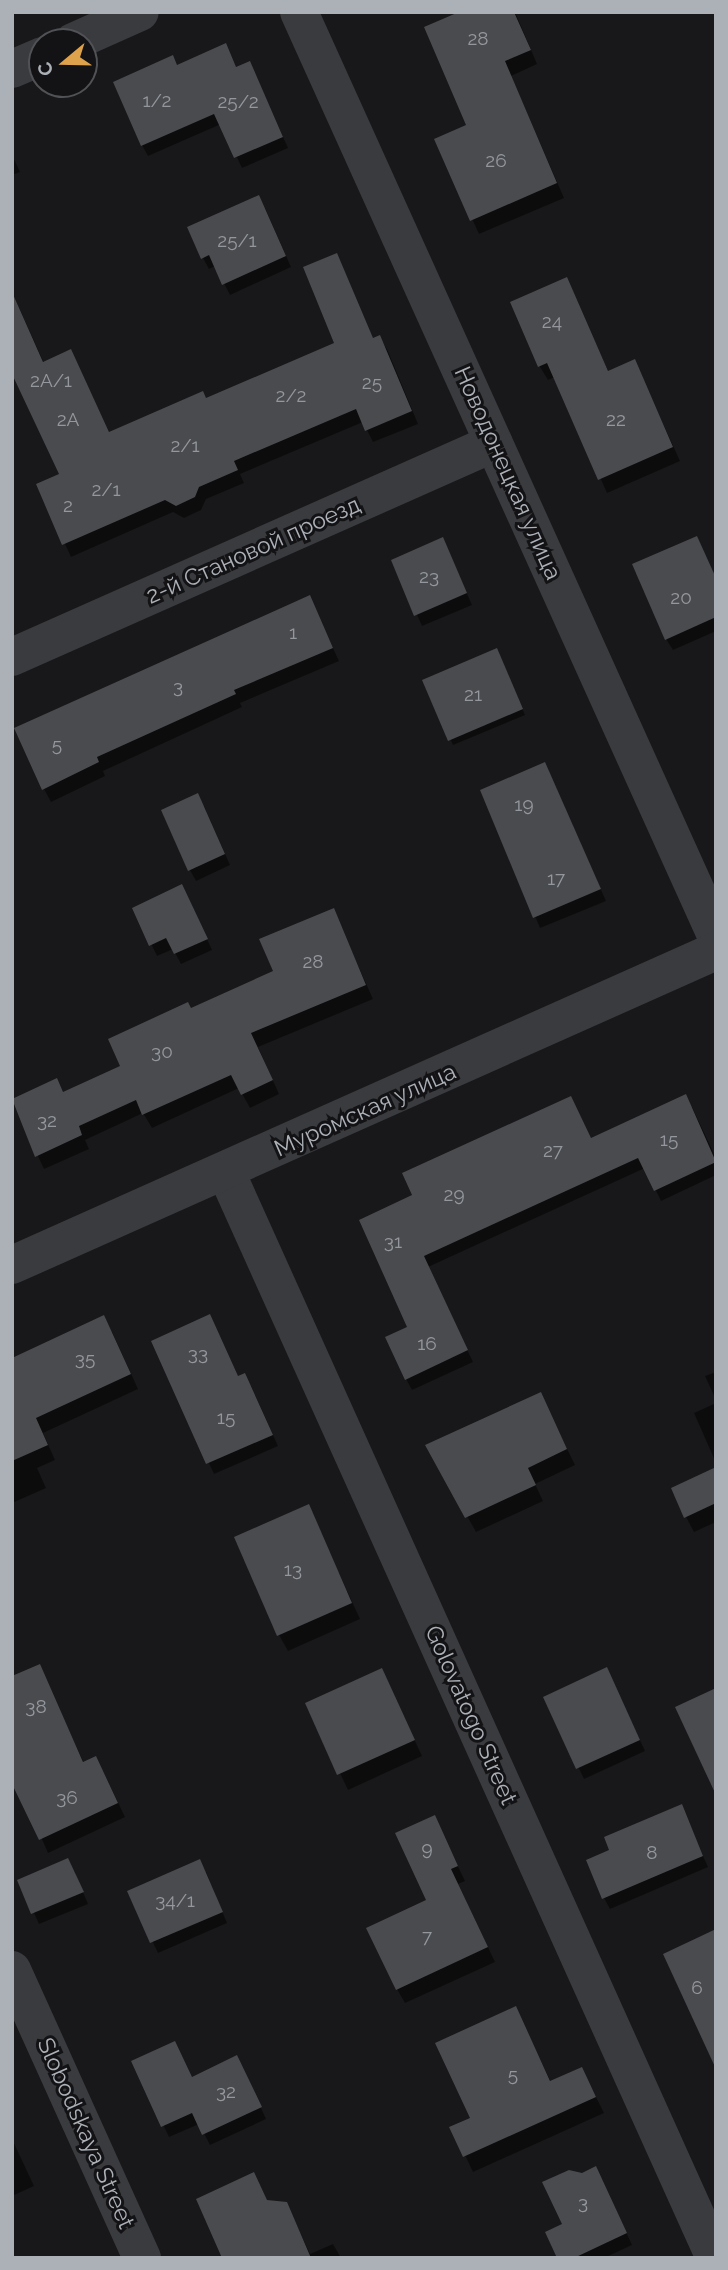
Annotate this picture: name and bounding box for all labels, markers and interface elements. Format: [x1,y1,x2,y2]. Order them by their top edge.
north arrow [28,28,98,98]
house number: 28 [467,28,489,50]
text: С [33,59,58,79]
house number: 1/2 [142,90,172,112]
house number: 25/2 [217,91,259,113]
house number: 26 [485,150,507,172]
house number: 25/1 [217,230,257,252]
house number: 24 [542,311,562,333]
street label: Новодонецкая улица [448,362,568,584]
house number: 2А/1 [30,370,72,392]
house number: 25 [362,372,382,394]
house number: 2/2 [276,385,306,407]
house number: 2А [57,409,79,431]
house number: 22 [606,409,626,431]
house number: 2/1 [170,435,200,457]
house number: 2/1 [91,479,121,501]
street label: 2-й Становой проезд [142,490,364,610]
house number: 2 [63,495,73,517]
house number: 23 [419,566,439,588]
house number: 20 [670,587,692,609]
house number: 1 [289,622,297,644]
house number: 3 [173,676,183,698]
house number: 21 [464,684,482,706]
house number: 5 [52,734,62,756]
house number: 19 [514,794,534,816]
house number: 17 [547,868,565,890]
house number: 28 [302,951,324,973]
house number: 30 [151,1041,173,1063]
street label: Муромская улица [270,1057,460,1163]
house number: 32 [37,1110,57,1132]
house number: 15 [660,1129,678,1151]
house number: 27 [543,1140,563,1162]
house number: 29 [443,1184,465,1206]
house number: 31 [384,1231,402,1253]
house number: 16 [417,1333,437,1355]
house number: 33 [188,1343,208,1365]
house number: 35 [75,1348,95,1370]
house number: 15 [217,1407,235,1429]
house number: 13 [284,1559,302,1581]
street label: Golovatogo Street [419,1621,523,1809]
house number: 38 [25,1696,47,1718]
house number: 36 [56,1787,78,1809]
house number: 9 [421,1838,433,1860]
house number: 8 [646,1842,658,1864]
house number: 34/1 [155,1890,195,1912]
house number: 7 [422,1926,432,1948]
house number: 6 [691,1977,703,1999]
street label: Slobodskaya Street [32,2033,140,2233]
house number: 5 [508,2064,518,2086]
house number: 32 [216,2081,236,2103]
house number: 3 [578,2192,588,2214]

